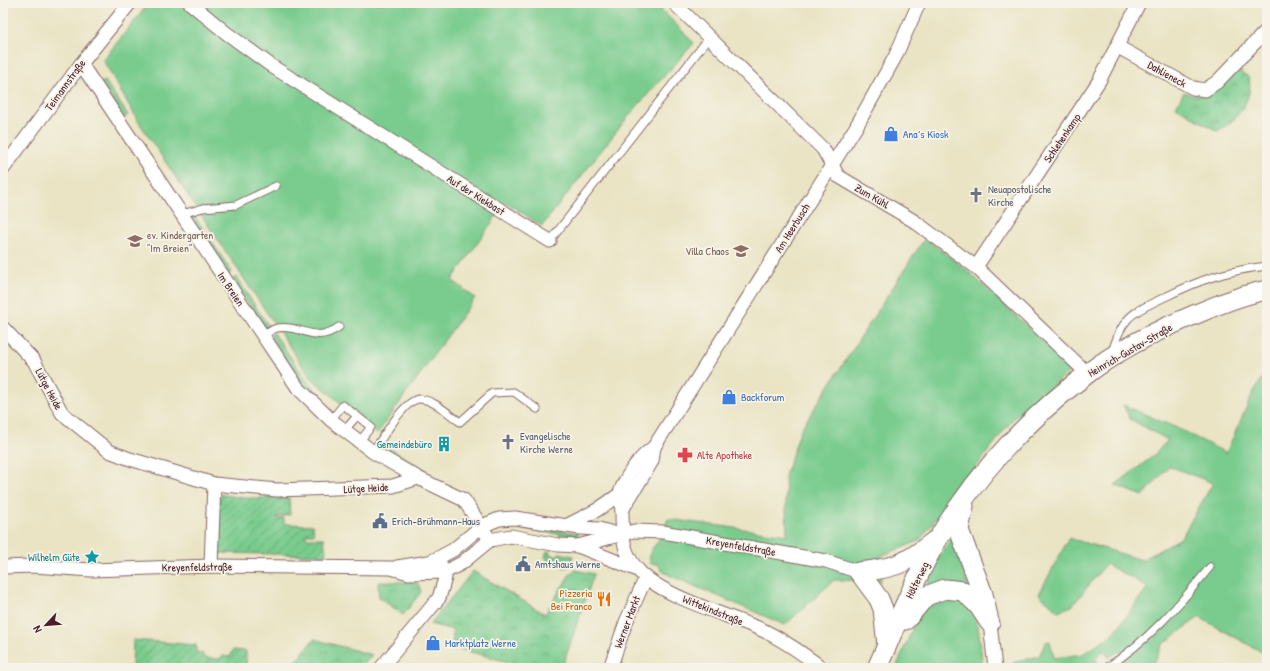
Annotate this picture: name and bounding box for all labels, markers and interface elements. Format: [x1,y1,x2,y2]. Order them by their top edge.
street label: Teimannstraße [42,56,89,114]
street label: Dahlieneck [1145,58,1189,91]
street label: Schlehenkamp [1040,111,1084,165]
shop icon: Anaʼs Kiosk [882,125,900,143]
place label: Anaʼs Kiosk [903,127,949,141]
street label: Auf der Kiekbast [444,172,508,218]
street label: Zum Kühl [852,181,892,212]
place label: Neuapostolische Kirche [988,182,1052,209]
church icon: Neuapostolische Kirche [967,186,985,204]
street label: Am Heerbusch [771,200,813,255]
place label: ev. Kindergarten "Im Breien" [147,228,213,255]
school or university icon: ev. Kindergarten "Im Breien" [126,232,144,250]
school or university icon: Villa Chaos [732,242,750,260]
place label: Villa Chaos [685,244,729,258]
street label: Im Breien [214,269,248,309]
street label: Heinrich-Gustav-Straße [1085,320,1175,380]
street label: Lütge Heide [32,366,66,413]
shop icon: Backforum [720,388,738,406]
place label: Backforum [741,390,785,404]
place label: Evangelische Kirche Werne [520,429,574,456]
church icon: Evangelische Kirche Werne [499,433,517,451]
building icon: Gemeindebüro [435,435,453,453]
place label: Gemeindebüro [377,437,433,451]
pharmacy icon: Alte Apotheke [676,446,694,464]
place label: Alte Apotheke [697,448,753,462]
street label: Lütge Heide [343,480,389,496]
public building icon: Erich-Brühmann-Haus [371,512,389,530]
place label: Erich-Brühmann-Haus [392,514,480,528]
street label: Kreyenfeldstraße [705,533,778,559]
place icon: Wilhelm Güte [83,548,101,566]
place label: Wilhelm Güte [28,550,81,564]
public building icon: Amtshaus Werne [514,555,532,573]
place label: Amtshaus Werne [535,557,601,571]
street label: Kreyenfeldstraße [162,559,233,575]
street label: Hölterweg [902,559,932,601]
place label: Pizzeria Bei Franco [551,586,593,613]
restaurant icon: Pizzeria Bei Franco [595,590,613,608]
street label: Wittekindstraße [681,591,746,629]
street label: Werner Markt [611,594,643,650]
north arrow [26,605,66,645]
text: N [29,624,45,635]
shop icon: Marktplatz Werne [424,634,442,652]
place label: Marktplatz Werne [445,636,517,650]

